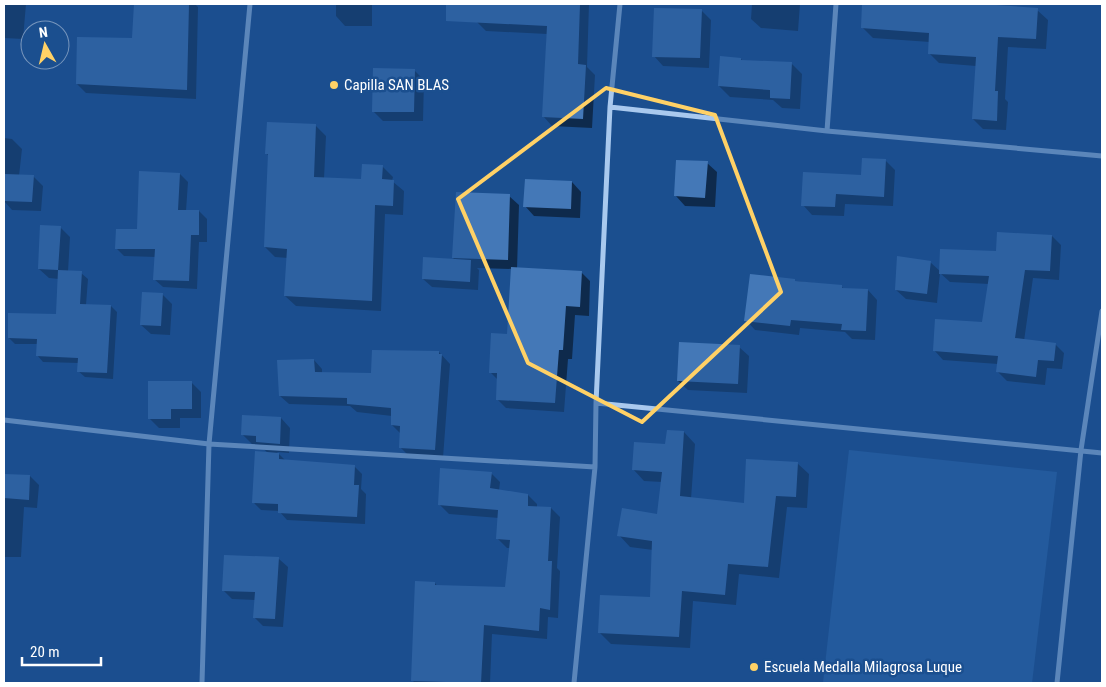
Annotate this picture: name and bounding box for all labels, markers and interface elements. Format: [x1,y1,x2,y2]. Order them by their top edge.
north arrow [20,20,70,70]
text: N [38,24,49,41]
place label: Capilla SAN BLAS [344,76,449,94]
marker: Capilla SAN BLAS [328,79,340,91]
scale bar [22,634,101,666]
text: 20 m [30,643,60,661]
place label: Escuela Medalla Milagrosa Luque [764,658,962,676]
marker: Escuela Medalla Milagrosa Luque [748,661,760,673]

